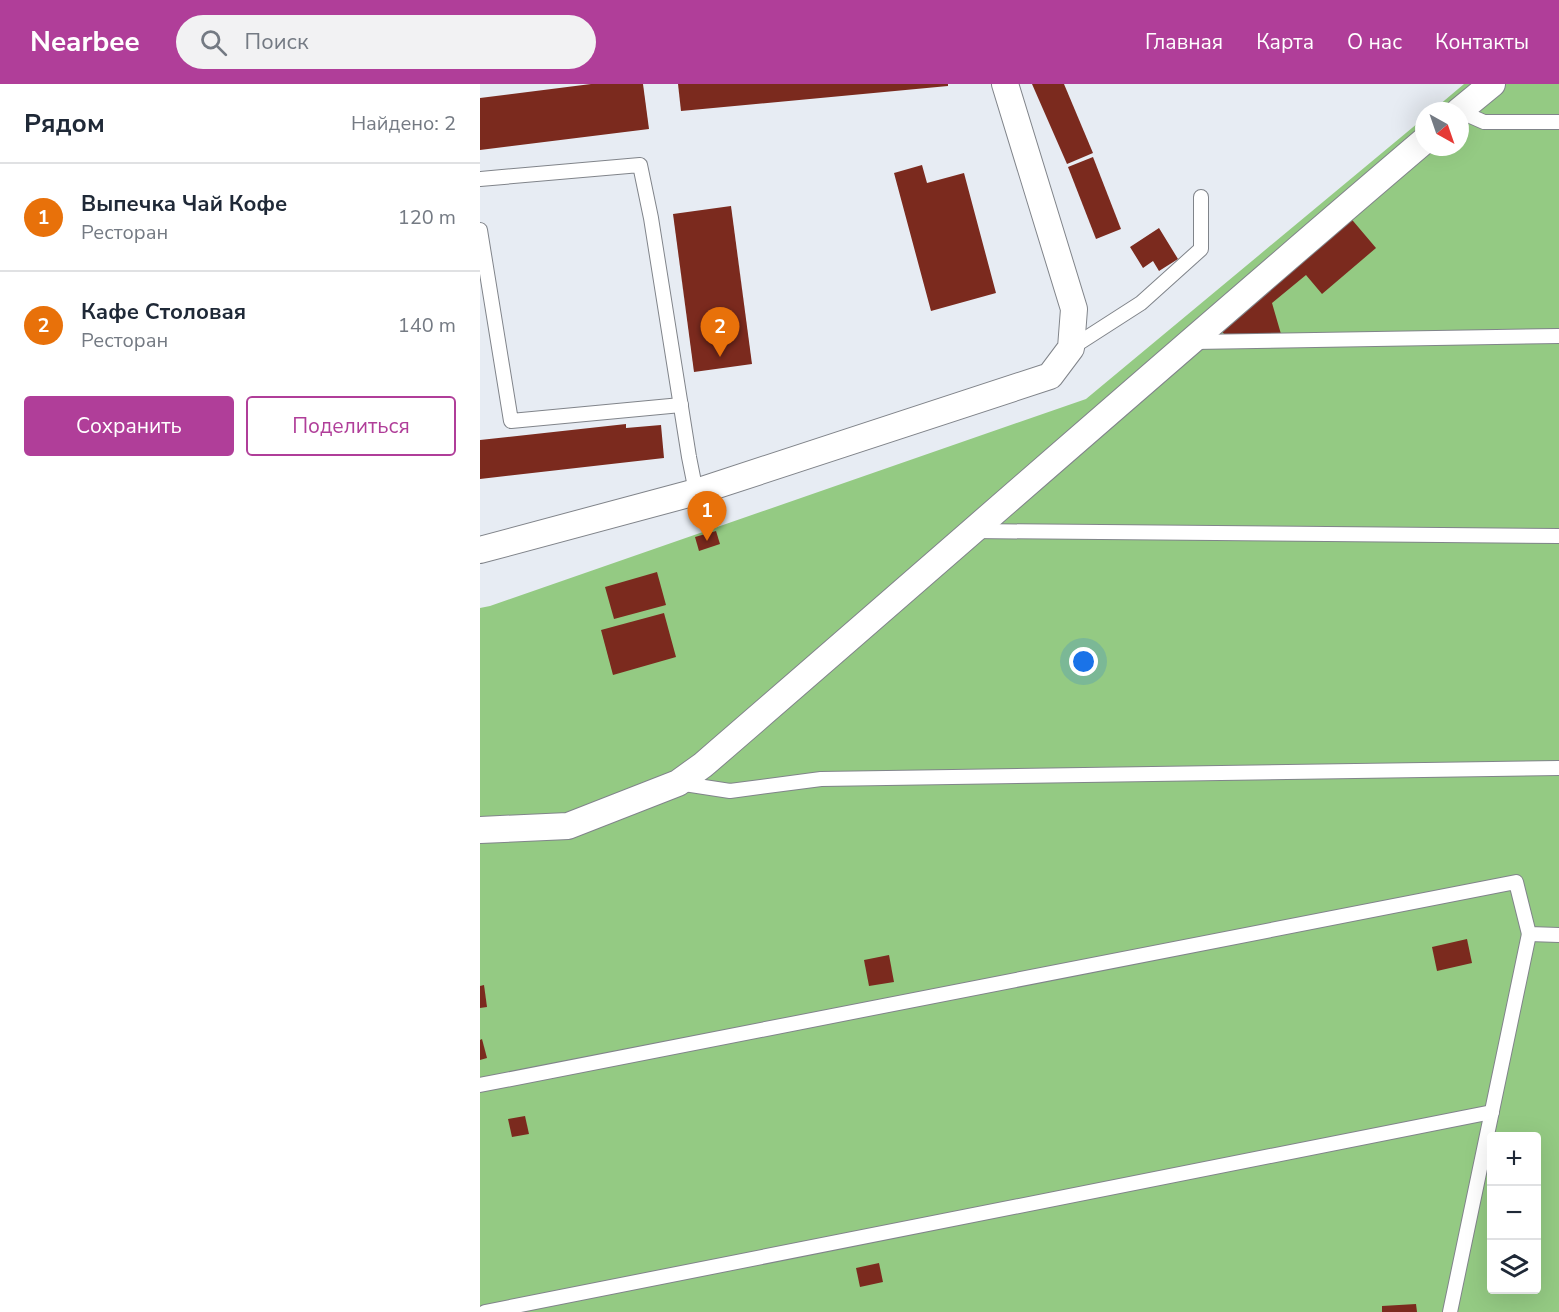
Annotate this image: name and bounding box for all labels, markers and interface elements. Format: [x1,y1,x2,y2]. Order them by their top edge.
search box [176,15,596,69]
text: Nearbee [30,23,140,61]
icon: search [197,26,230,59]
text: Поиск [245,27,309,57]
text: Главная [1145,28,1223,56]
text: Карта [1256,28,1314,56]
text: О нас [1347,28,1402,56]
text: Контакты [1435,28,1529,56]
north arrow [1415,102,1469,156]
text: Рядом [24,106,105,141]
text: Найдено: 2 [351,110,456,137]
text: Выпечка Чай Кофе [81,189,287,219]
text: 1 [38,204,50,231]
text: 120 m [398,204,456,231]
text: Ресторан [81,219,168,246]
text: Кафе Столовая [81,297,246,327]
pin: 2 [700,308,740,357]
text: 2 [38,312,50,339]
text: 140 m [398,312,456,339]
text: Ресторан [81,327,168,354]
button: Сохранить [24,396,234,456]
button: Поделиться [246,396,456,456]
pin: 1 [688,492,726,541]
your location [1069,647,1098,676]
map controls [1487,1132,1541,1294]
button: + [1487,1132,1541,1186]
button: − [1487,1186,1541,1240]
button: layers [1487,1240,1541,1294]

